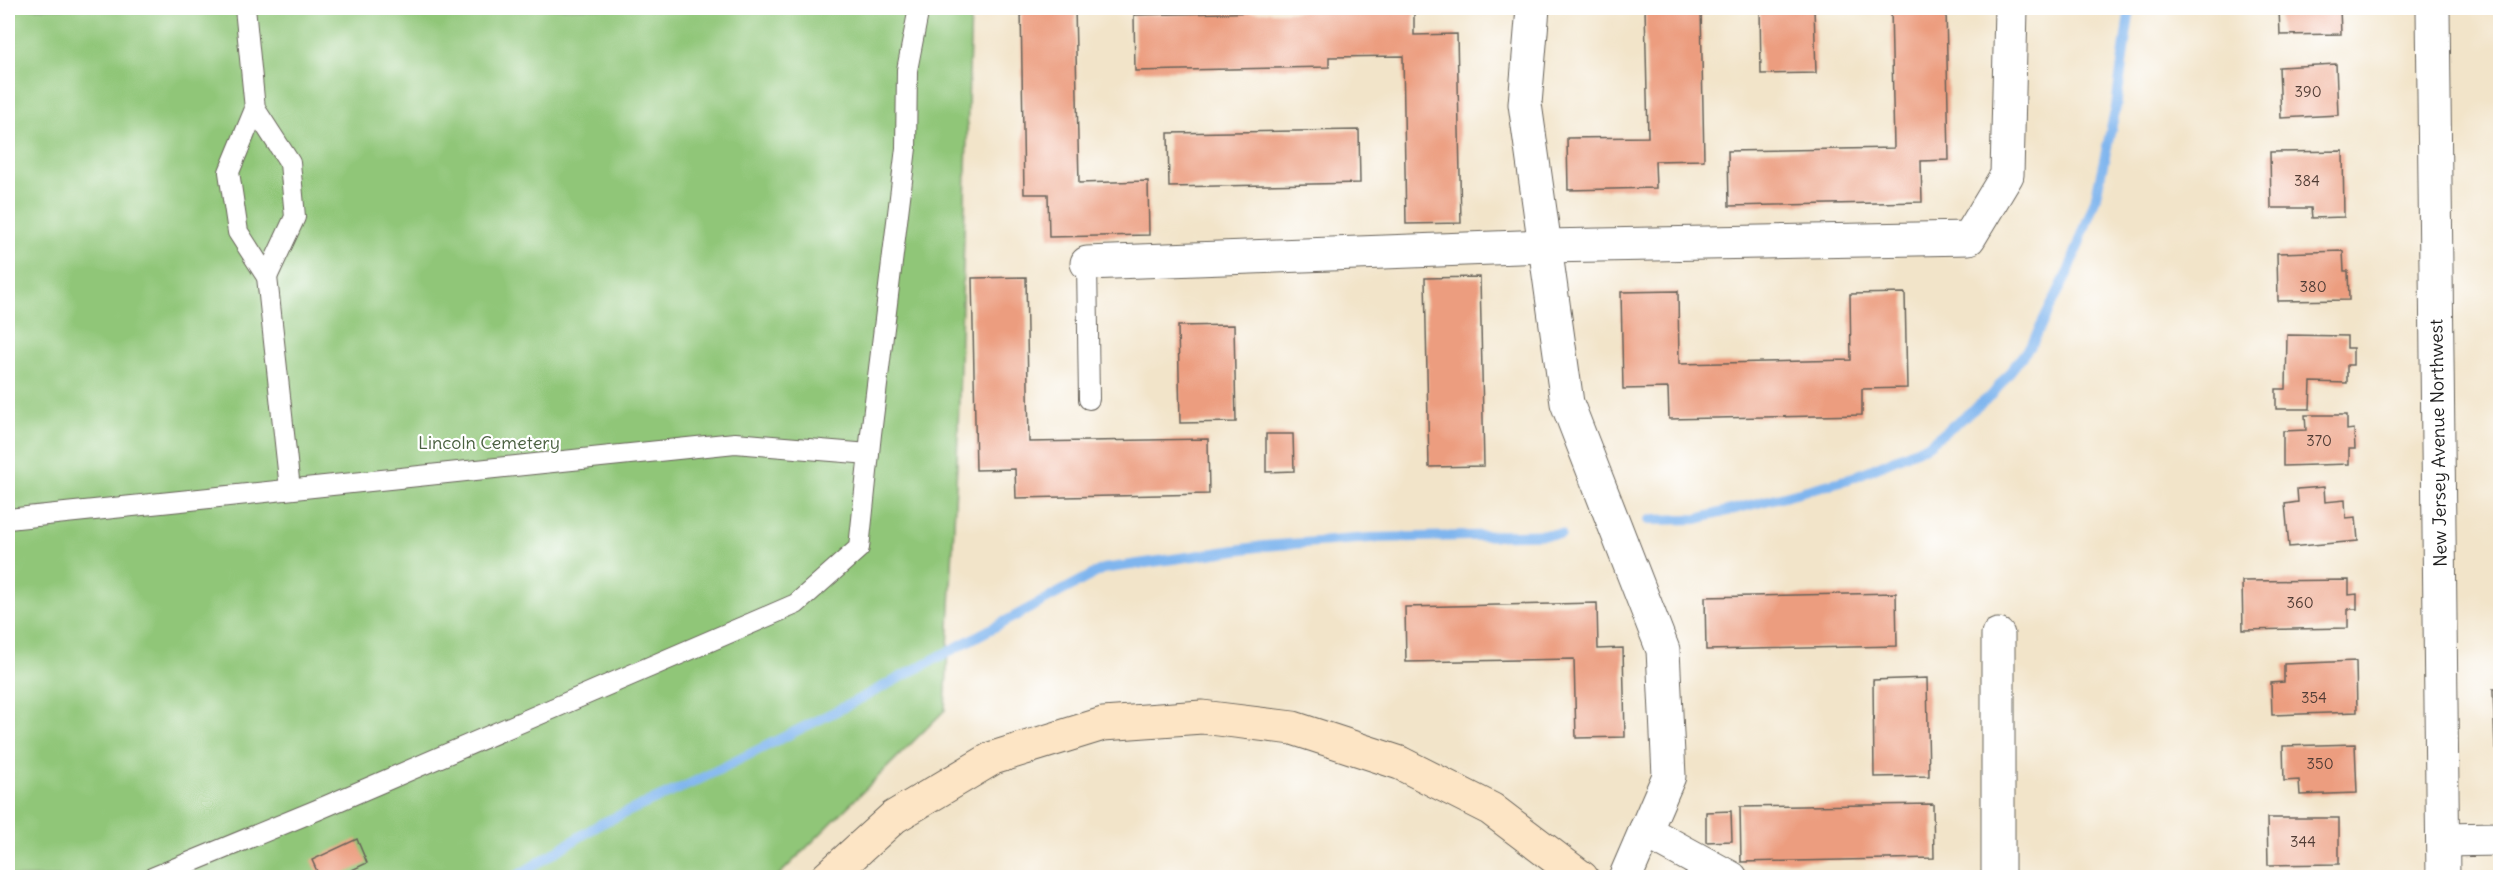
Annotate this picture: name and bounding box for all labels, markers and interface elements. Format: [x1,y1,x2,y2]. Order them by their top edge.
house number: 390 [2294,82,2322,101]
house number: 384 [2294,171,2320,190]
house number: 380 [2299,277,2327,296]
street label: New Jersey Avenue Northwest [2424,319,2452,567]
park label: Lincoln Cemetery [418,431,560,454]
house number: 370 [2306,431,2332,450]
house number: 360 [2286,593,2314,612]
house number: 354 [2301,688,2327,707]
house number: 350 [2306,754,2334,773]
house number: 344 [2290,832,2316,851]

